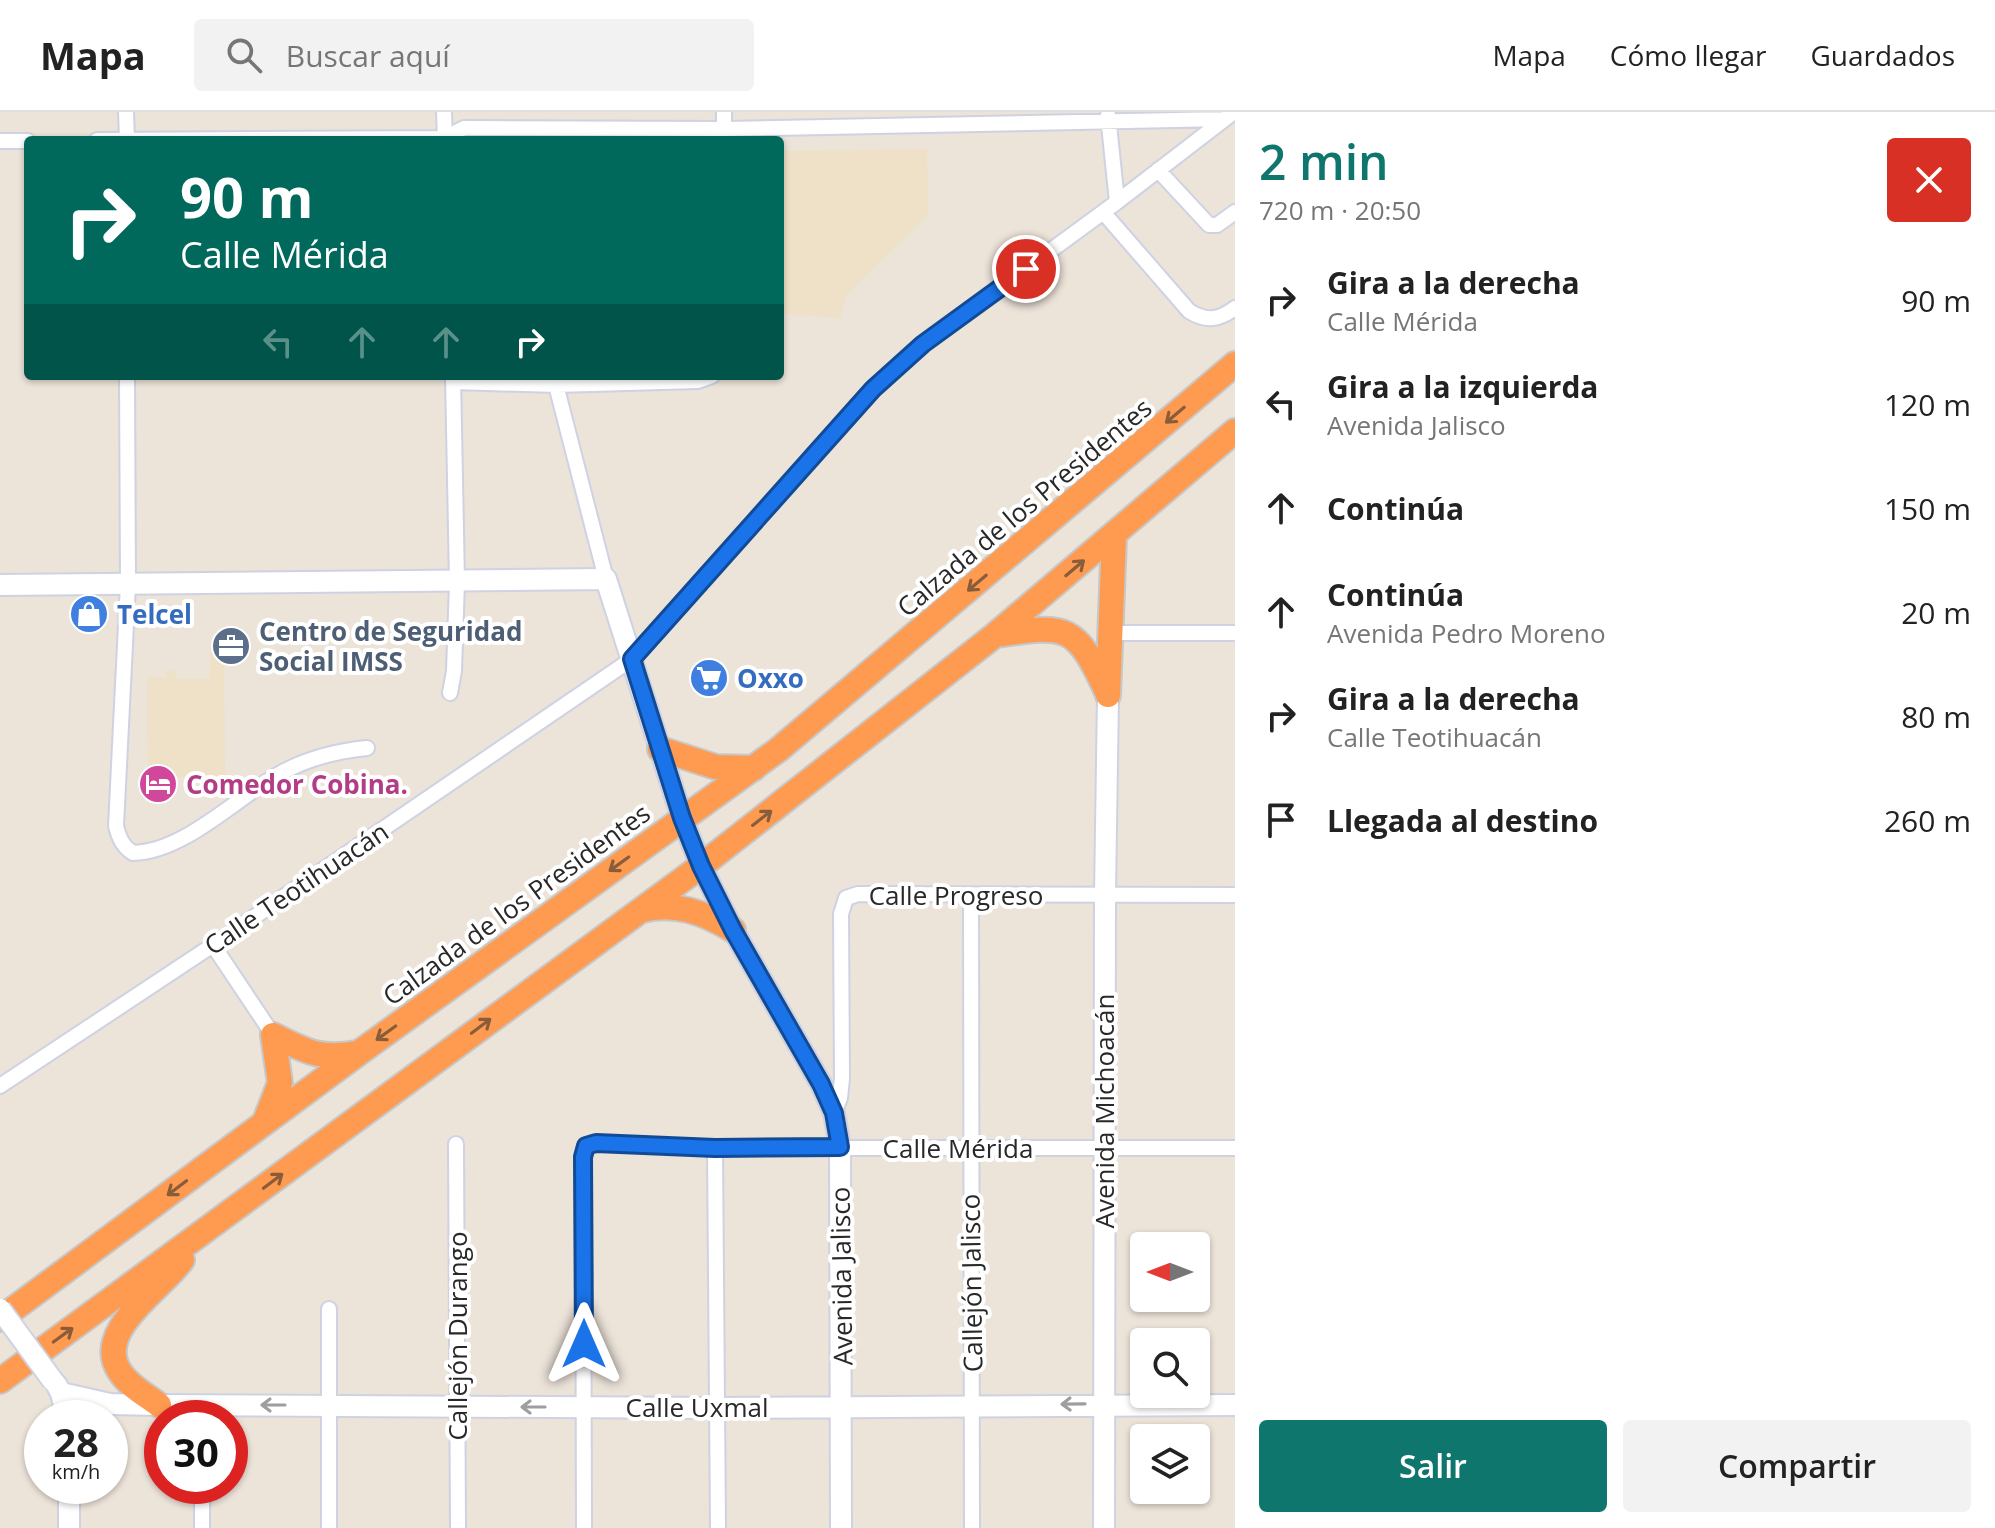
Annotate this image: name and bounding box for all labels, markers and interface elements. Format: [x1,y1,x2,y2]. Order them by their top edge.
search box [194,19,754,91]
text: Mapa [40,29,146,81]
icon: search [222,33,266,77]
text: Buscar aquí [286,35,450,76]
text: Mapa [1492,36,1566,74]
text: Cómo llegar [1610,36,1766,74]
text: Guardados [1810,36,1955,74]
text: 2 min [1259,129,1389,194]
button: close [1887,138,1971,222]
text: 90 m [180,158,314,234]
icon: right [48,168,152,272]
text: 720 m · 20:50 [1259,192,1421,228]
text: Calle Mérida [180,230,389,279]
pin [992,235,1060,303]
icon: arrive [1004,247,1048,291]
text: Gira a la derecha [1327,262,1580,303]
icon: right [1259,278,1303,322]
text: 90 m [1901,280,1971,321]
text: Calle Mérida [1327,303,1478,339]
icon: left [256,320,300,364]
icon: ahead [340,320,384,364]
icon: ahead [424,320,468,364]
icon: right [508,320,552,364]
text: Gira a la izquierda [1327,366,1599,407]
icon: left [1259,382,1303,426]
text: 120 m [1884,384,1971,425]
street label: Calzada de los Presidentes [889,390,1159,624]
one-way arrow [1166,405,1186,423]
text: Avenida Jalisco [1327,407,1506,443]
icon: ahead [1259,486,1303,530]
text: Continúa [1327,488,1464,529]
text: 150 m [1884,488,1971,529]
one-way arrow [1064,559,1085,577]
one-way arrow [968,574,988,592]
text: Continúa [1327,574,1464,615]
icon: ahead [1259,590,1303,634]
text: 20 m [1901,592,1971,633]
shop icon: Telcel [68,593,110,635]
place label: Telcel [117,596,192,632]
place label: Centro de Seguridad Social IMSS [259,613,522,679]
text: Avenida Pedro Moreno [1327,615,1606,651]
office icon: Centro de Seguridad Social IMSS [210,625,252,667]
supermarket icon: Oxxo [688,657,730,699]
place label: Oxxo [737,660,804,696]
text: Gira a la derecha [1327,678,1580,719]
icon: right [1259,694,1303,738]
text: 80 m [1901,696,1971,737]
text: Calle Teotihuacán [1327,719,1542,755]
hotel icon: Comedor Cobina. [137,763,179,805]
place label: Comedor Cobina. [186,766,408,802]
street label: Calzada de los Presidentes [375,795,657,1013]
icon: arrive [1259,798,1303,842]
text: Llegada al destino [1327,800,1598,841]
text: 260 m [1884,800,1971,841]
one-way arrow [751,809,772,827]
street label: Calle Teotihuacán [197,813,395,963]
one-way arrow [609,855,630,872]
street label: Calle Progreso [869,877,1043,913]
street label: Avenida Michoacán [1086,994,1122,1228]
one-way arrow [470,1018,492,1034]
one-way arrow [376,1025,397,1042]
street label: Calle Mérida [883,1130,1033,1166]
one-way arrow [261,1173,283,1190]
one-way arrow [167,1179,188,1196]
street label: Avenida Jalisco [821,1186,861,1366]
street label: Callejón Jalisco [951,1193,991,1373]
street label: Callejón Durango [439,1231,475,1441]
north arrow [1130,1232,1210,1312]
map controls [1130,1232,1210,1504]
position arrow [542,1302,626,1386]
one-way arrow [51,1326,73,1343]
button: search [1130,1328,1210,1408]
street label: Calle Uxmal [626,1389,768,1425]
one-way arrow [260,1397,287,1413]
one-way arrow [1060,1397,1087,1412]
one-way arrow [520,1399,547,1415]
speed limit sign: 30 [144,1400,248,1504]
text: 28 [53,1414,99,1469]
button: Salir [1259,1420,1607,1512]
button: Compartir [1623,1420,1971,1512]
button: layers [1130,1424,1210,1504]
text: km/h [52,1458,100,1485]

